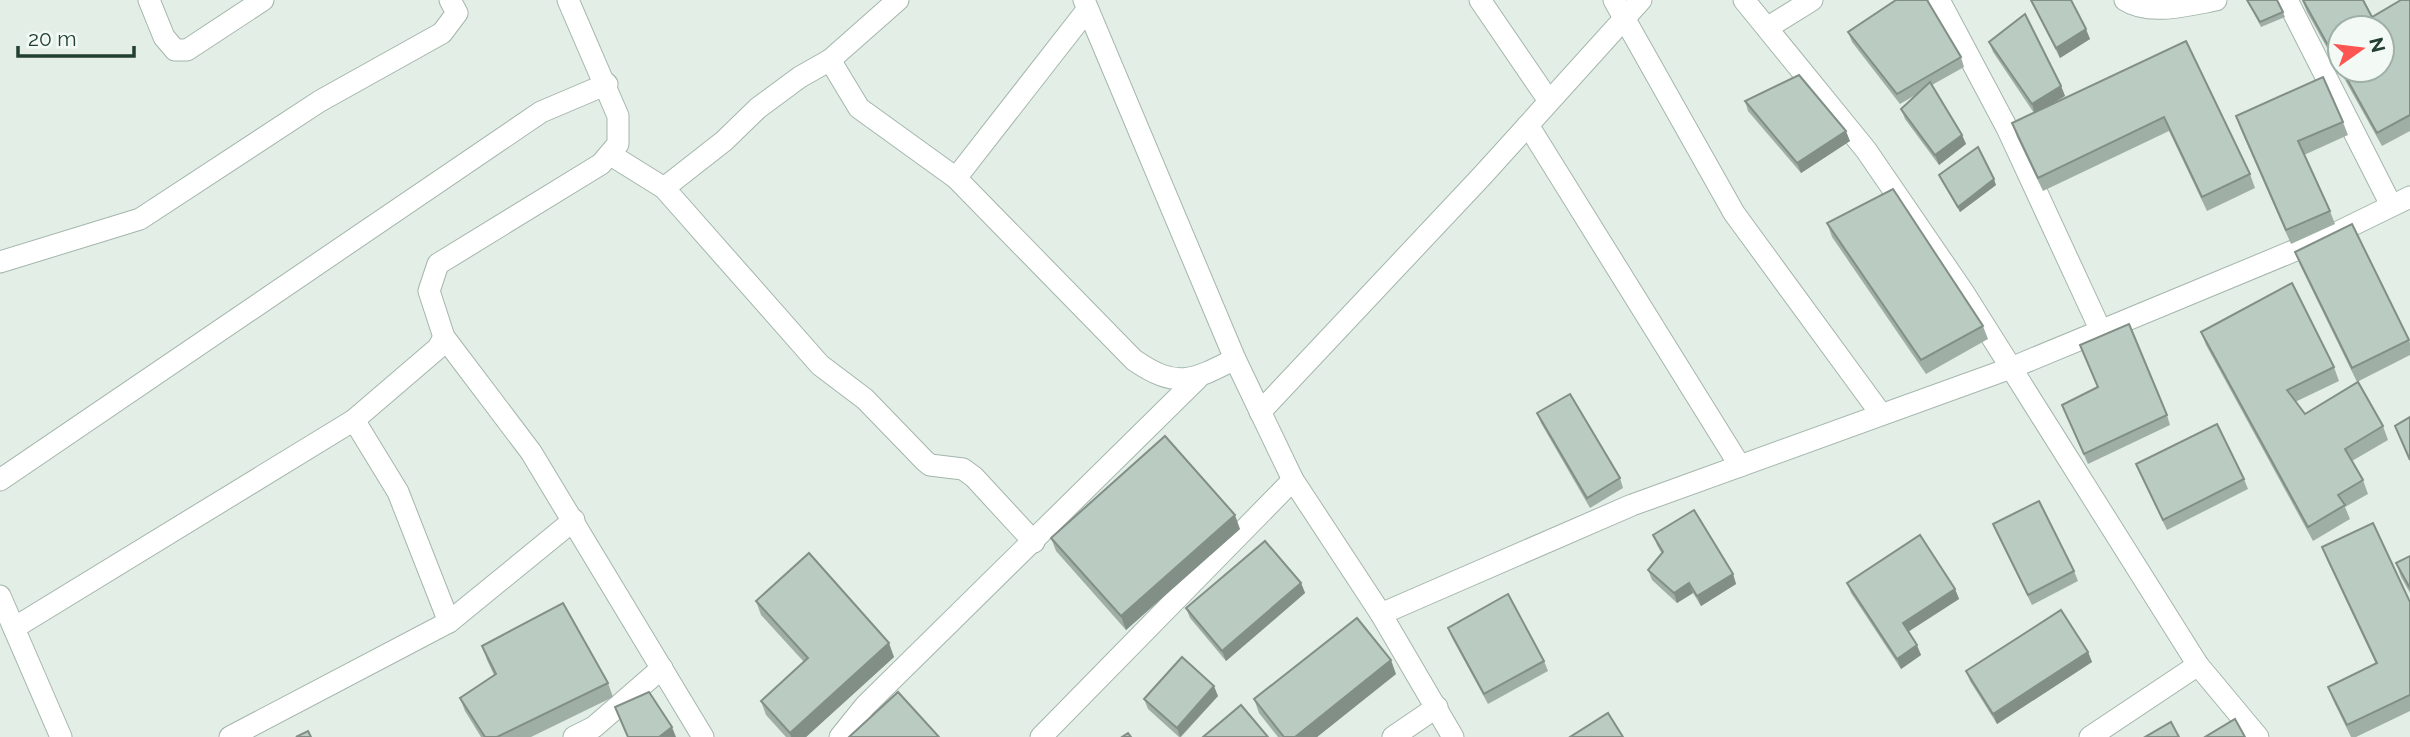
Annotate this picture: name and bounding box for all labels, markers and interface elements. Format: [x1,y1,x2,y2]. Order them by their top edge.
scale bar [18,14,133,58]
north arrow [2326,14,2396,84]
text: 20 m [28,26,76,51]
text: N [2365,35,2390,55]

